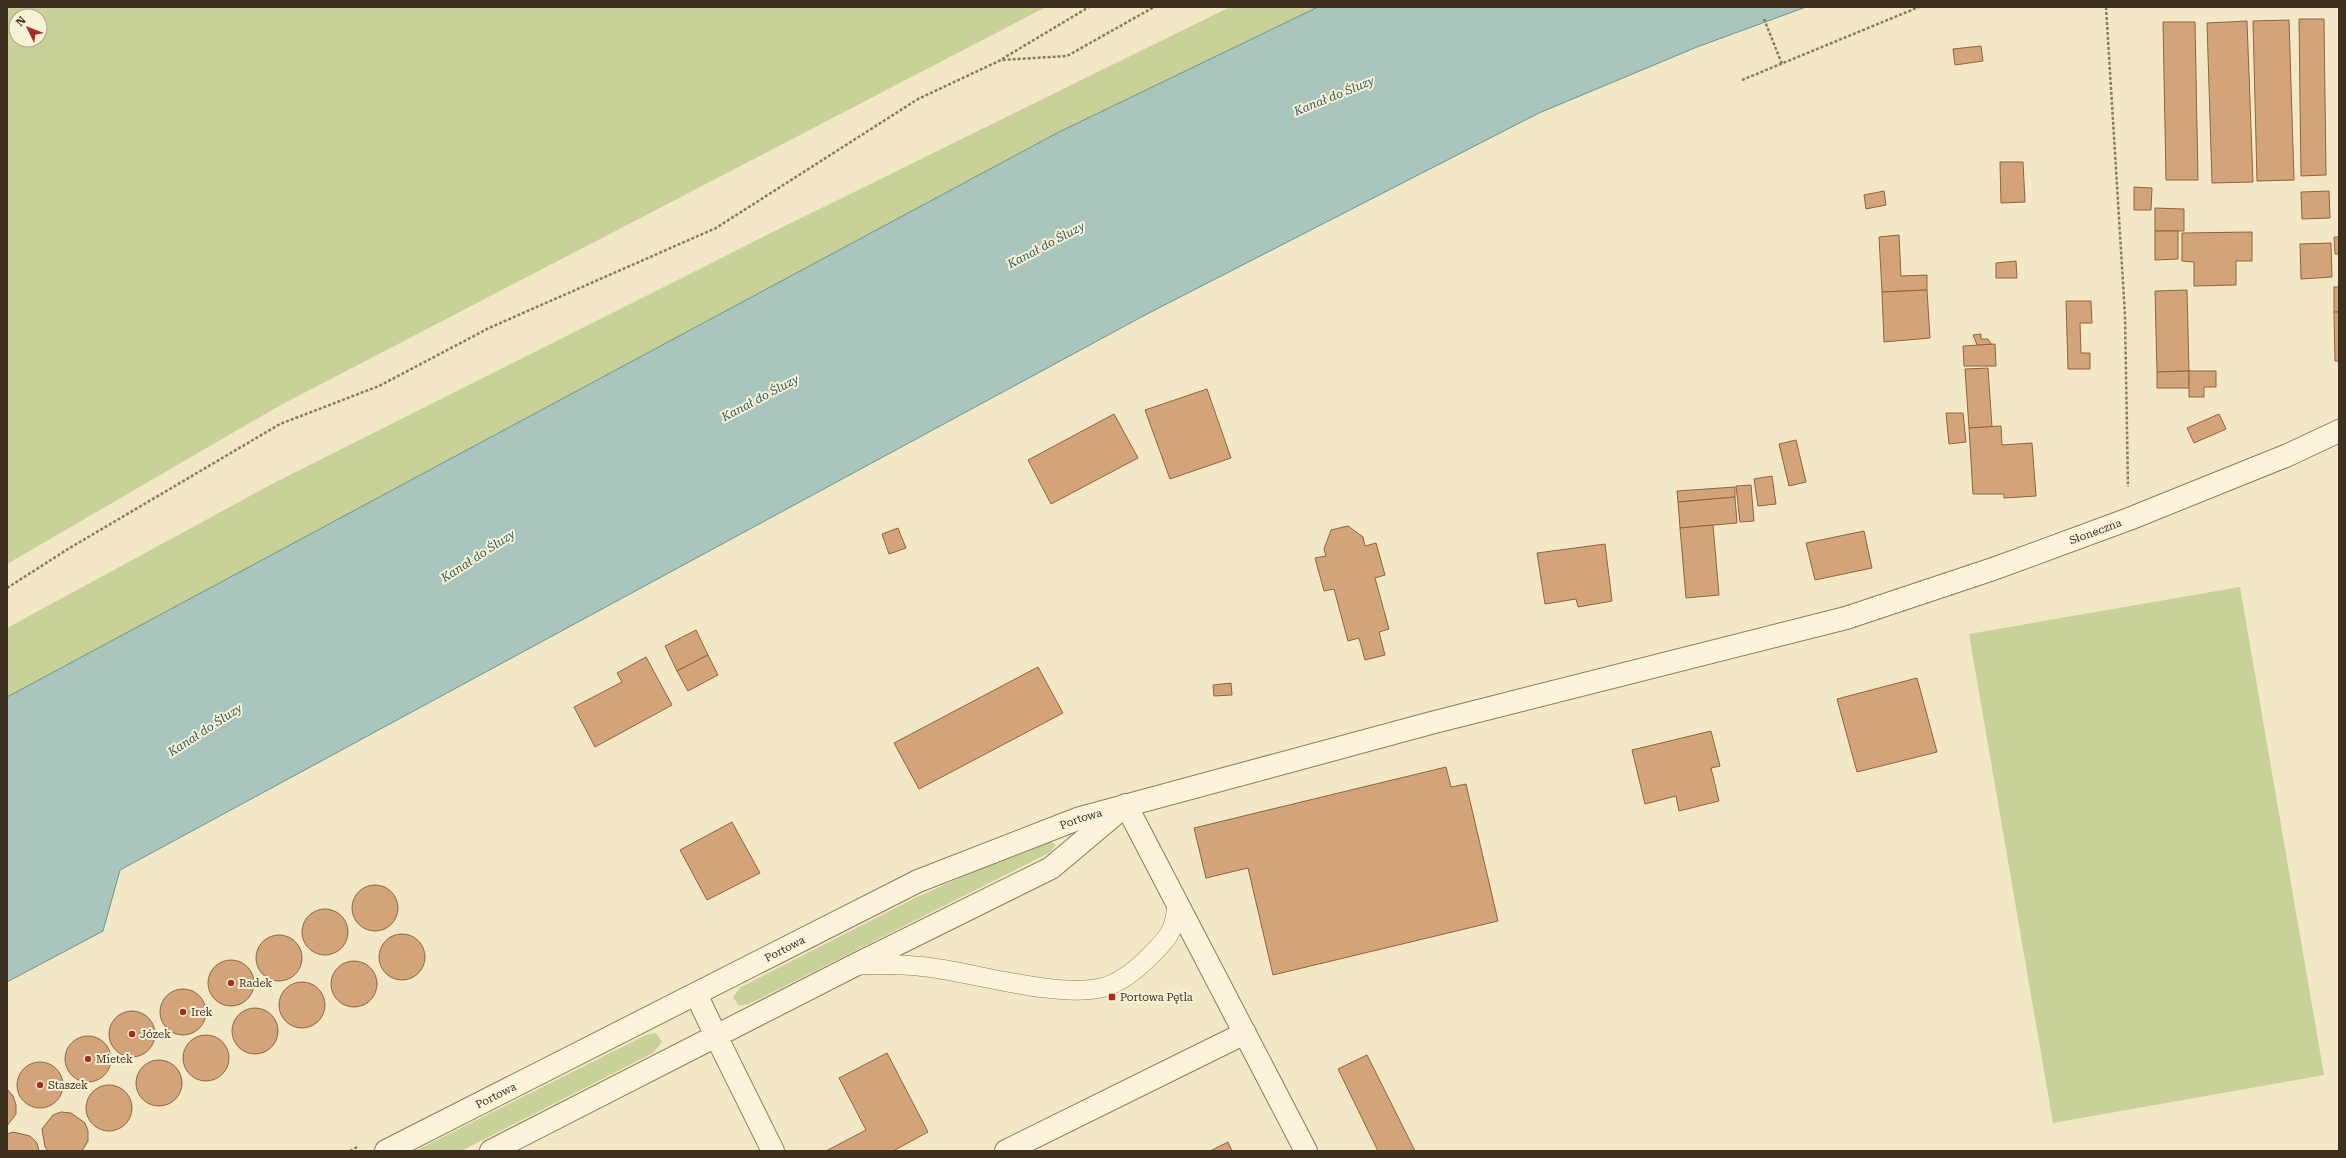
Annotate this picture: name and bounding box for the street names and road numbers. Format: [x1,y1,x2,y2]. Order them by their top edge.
street label: Słoneczna [2067,516,2123,547]
street label: Portowa [1058,806,1103,832]
street label: Portowa [762,933,807,964]
street label: Portowa [473,1080,518,1111]

